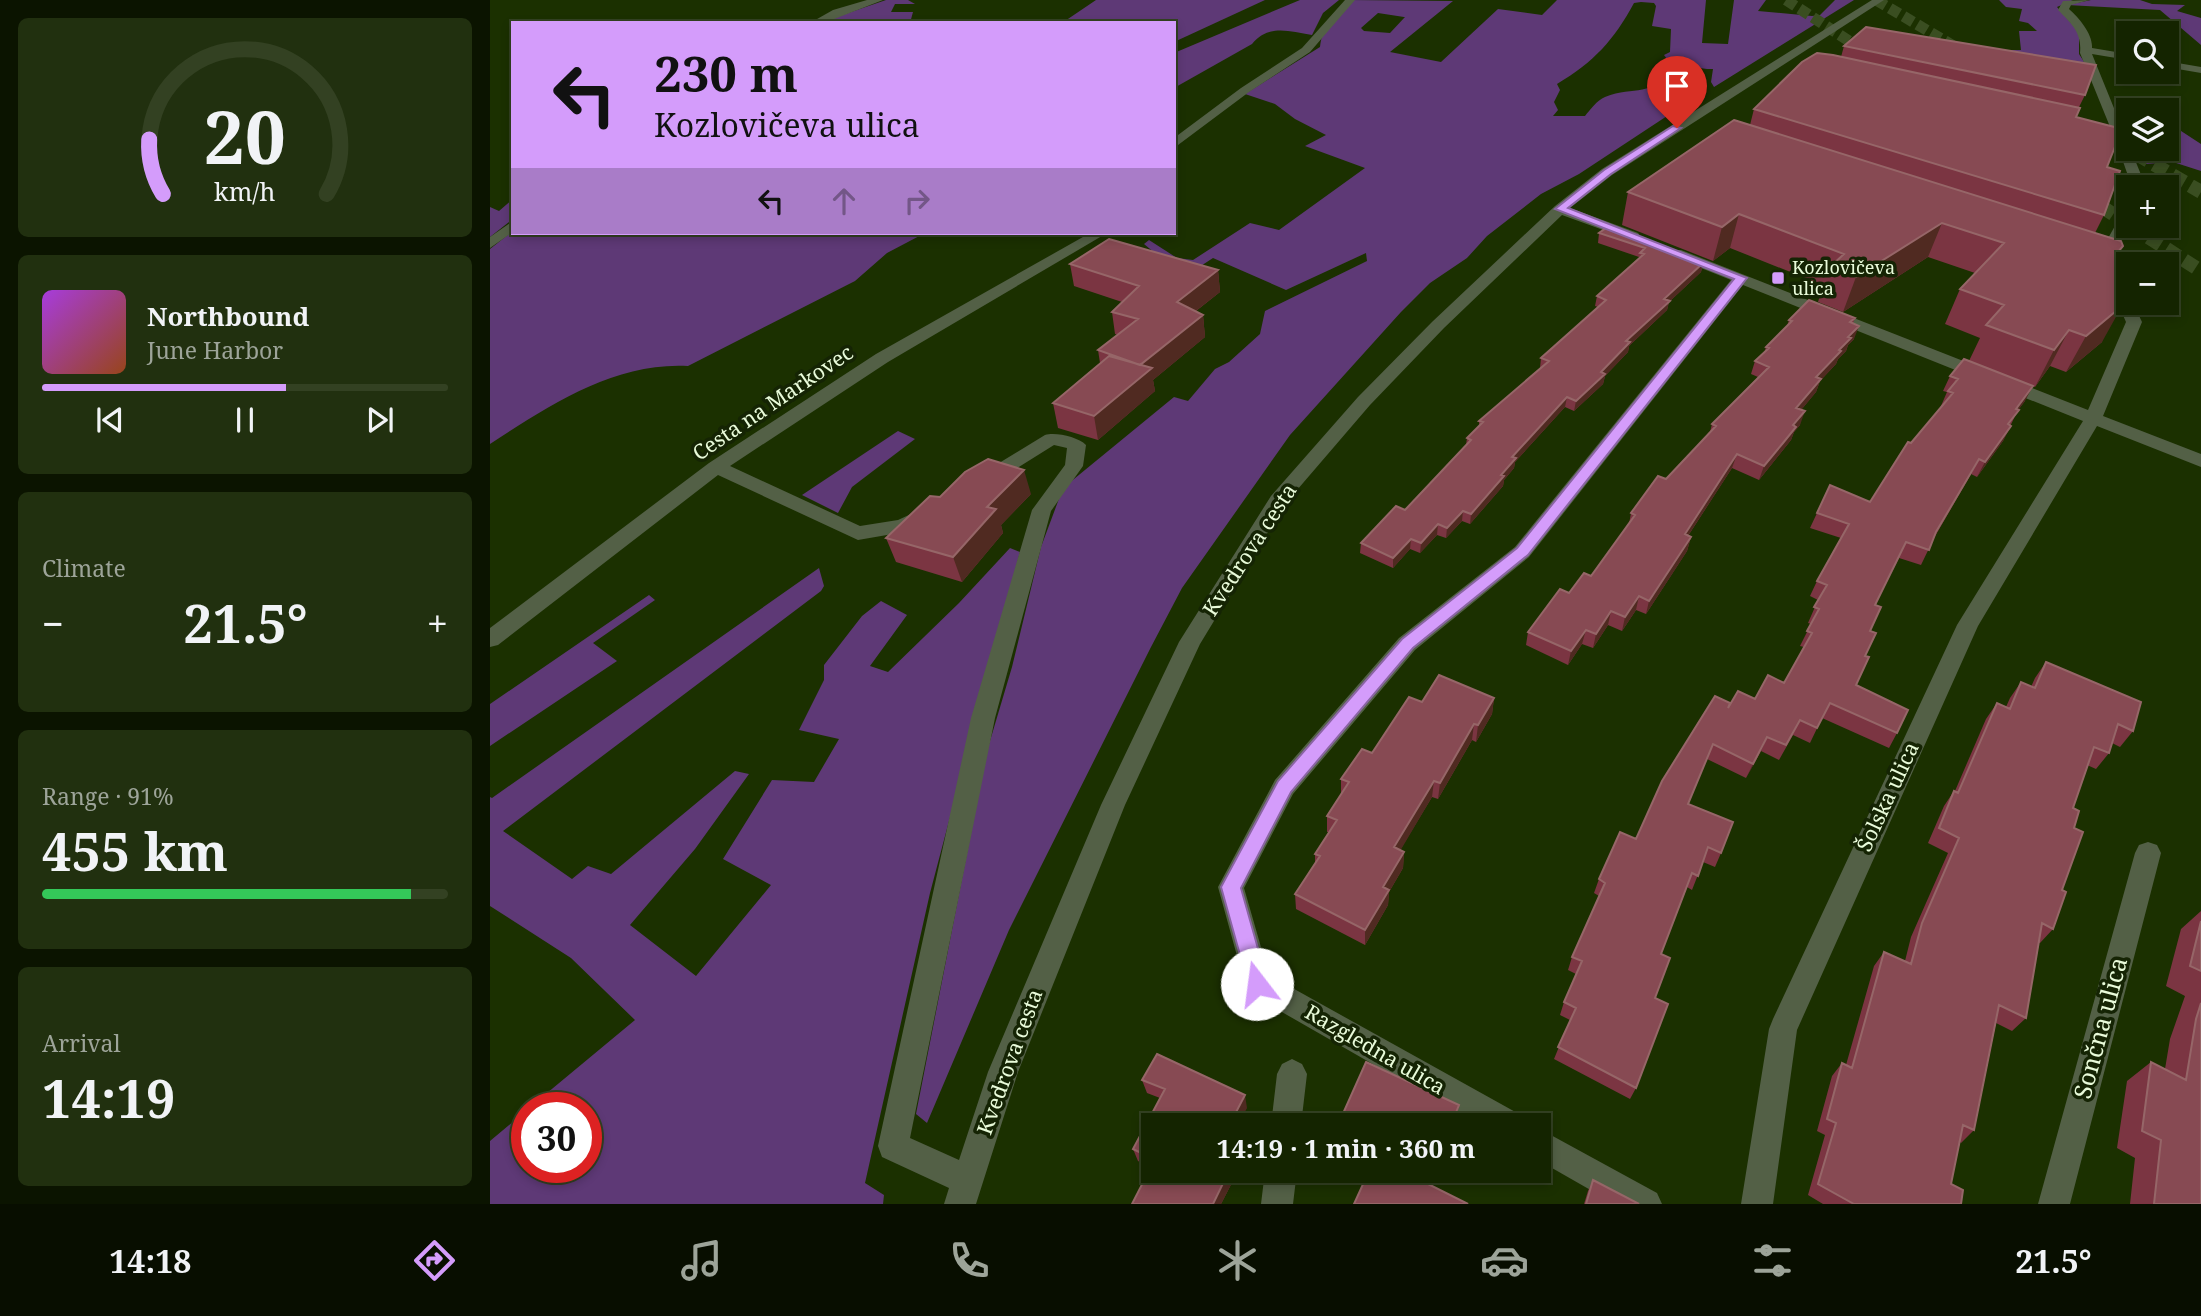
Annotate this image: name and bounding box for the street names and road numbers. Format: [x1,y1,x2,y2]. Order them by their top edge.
street label: Cesta na Markovec [687,338,858,466]
street label: Kvedrova cesta [1196,478,1302,621]
street label: Šolska ulica [1850,737,1925,856]
street label: Sončna ulica [2065,953,2134,1102]
street label: Kvedrova cesta [970,985,1048,1138]
street label: Razgledna ulica [1300,998,1451,1101]

